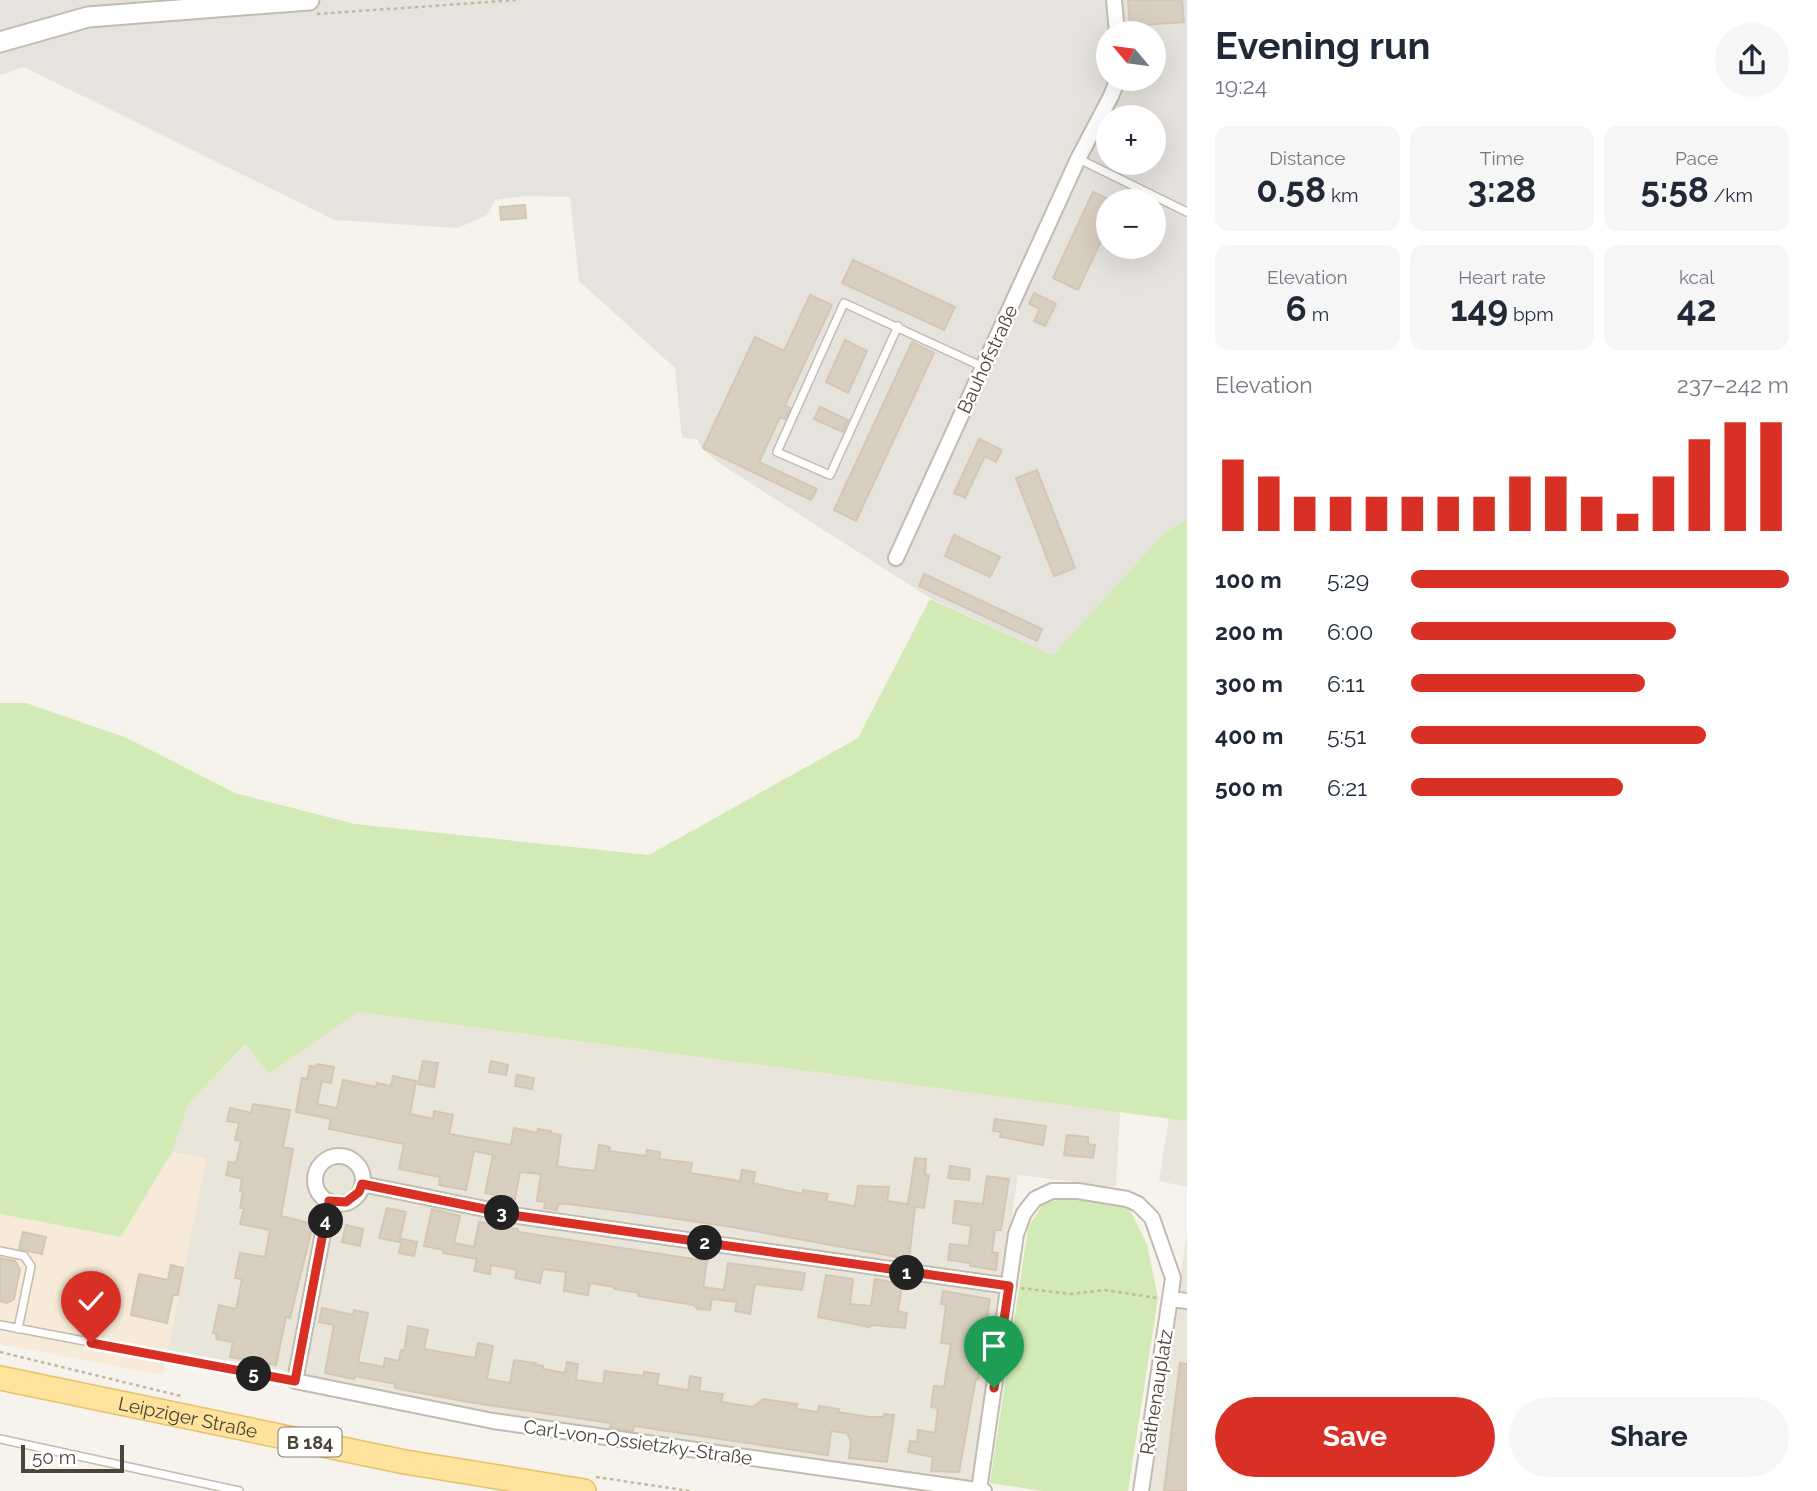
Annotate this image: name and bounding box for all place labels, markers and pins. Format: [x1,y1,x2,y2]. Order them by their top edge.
pin: 3 [484,1196,520,1230]
pin: 4 [308,1204,344,1238]
pin: 2 [688,1226,722,1260]
pin: 1 [890,1256,925,1290]
pin [61,1271,121,1343]
pin [964,1316,1024,1388]
pin: 5 [236,1356,272,1392]

